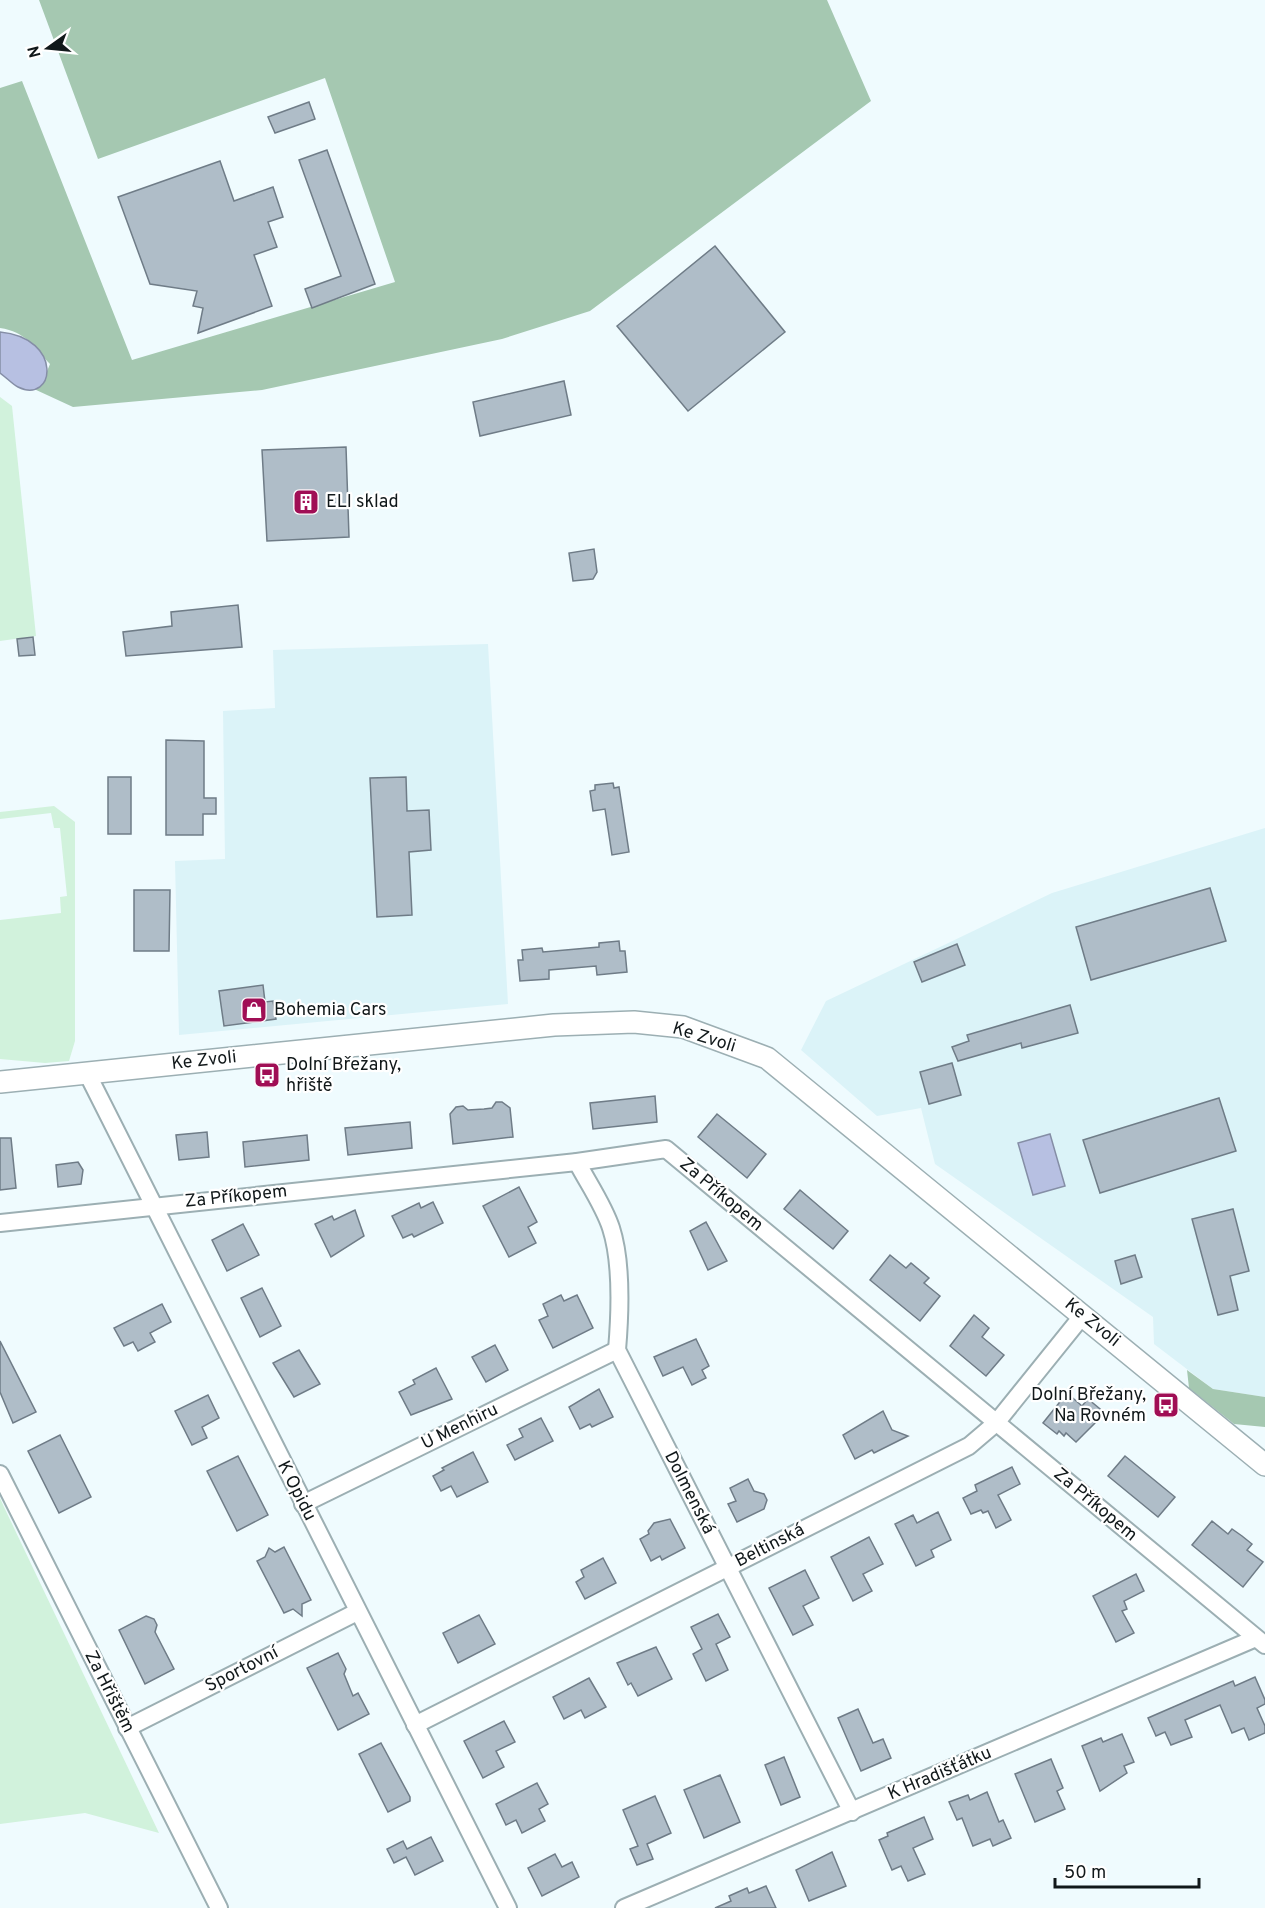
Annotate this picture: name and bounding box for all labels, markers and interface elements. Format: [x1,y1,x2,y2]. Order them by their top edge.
north arrow [18,18,78,78]
text: N [24,43,47,60]
building icon: ELI sklad [291,487,321,517]
place label: ELI sklad [326,491,399,514]
shop icon: Bohemia Cars [239,995,269,1025]
place label: Bohemia Cars [274,999,386,1022]
street label: Ke Zvoli [669,1017,739,1059]
street label: Ke Zvoli [170,1046,238,1076]
place label: Dolní Břežany, hřiště [286,1054,401,1098]
bus stop icon: Dolní Břežany, hřiště [252,1060,282,1090]
street label: Za Příkopem [674,1153,768,1237]
street label: Za Příkopem [184,1180,288,1214]
street label: Ke Zvoli [1059,1294,1125,1352]
place label: Dolní Břežany, Na Rovném [1031,1384,1146,1428]
bus stop icon: Dolní Břežany, Na Rovném [1151,1390,1181,1420]
street label: U Menhiru [418,1399,502,1455]
street label: Dolmenská [658,1448,720,1538]
street label: K Opidu [271,1457,321,1525]
street label: Za Příkopem [1048,1463,1142,1547]
street label: Beltinská [731,1519,809,1573]
street label: Sportovní [202,1641,284,1698]
street label: Za Hřištěm [78,1647,140,1737]
street label: K Hradišťátku [885,1742,995,1806]
scale bar [1055,1851,1199,1889]
text: 50 m [1064,1862,1106,1885]

